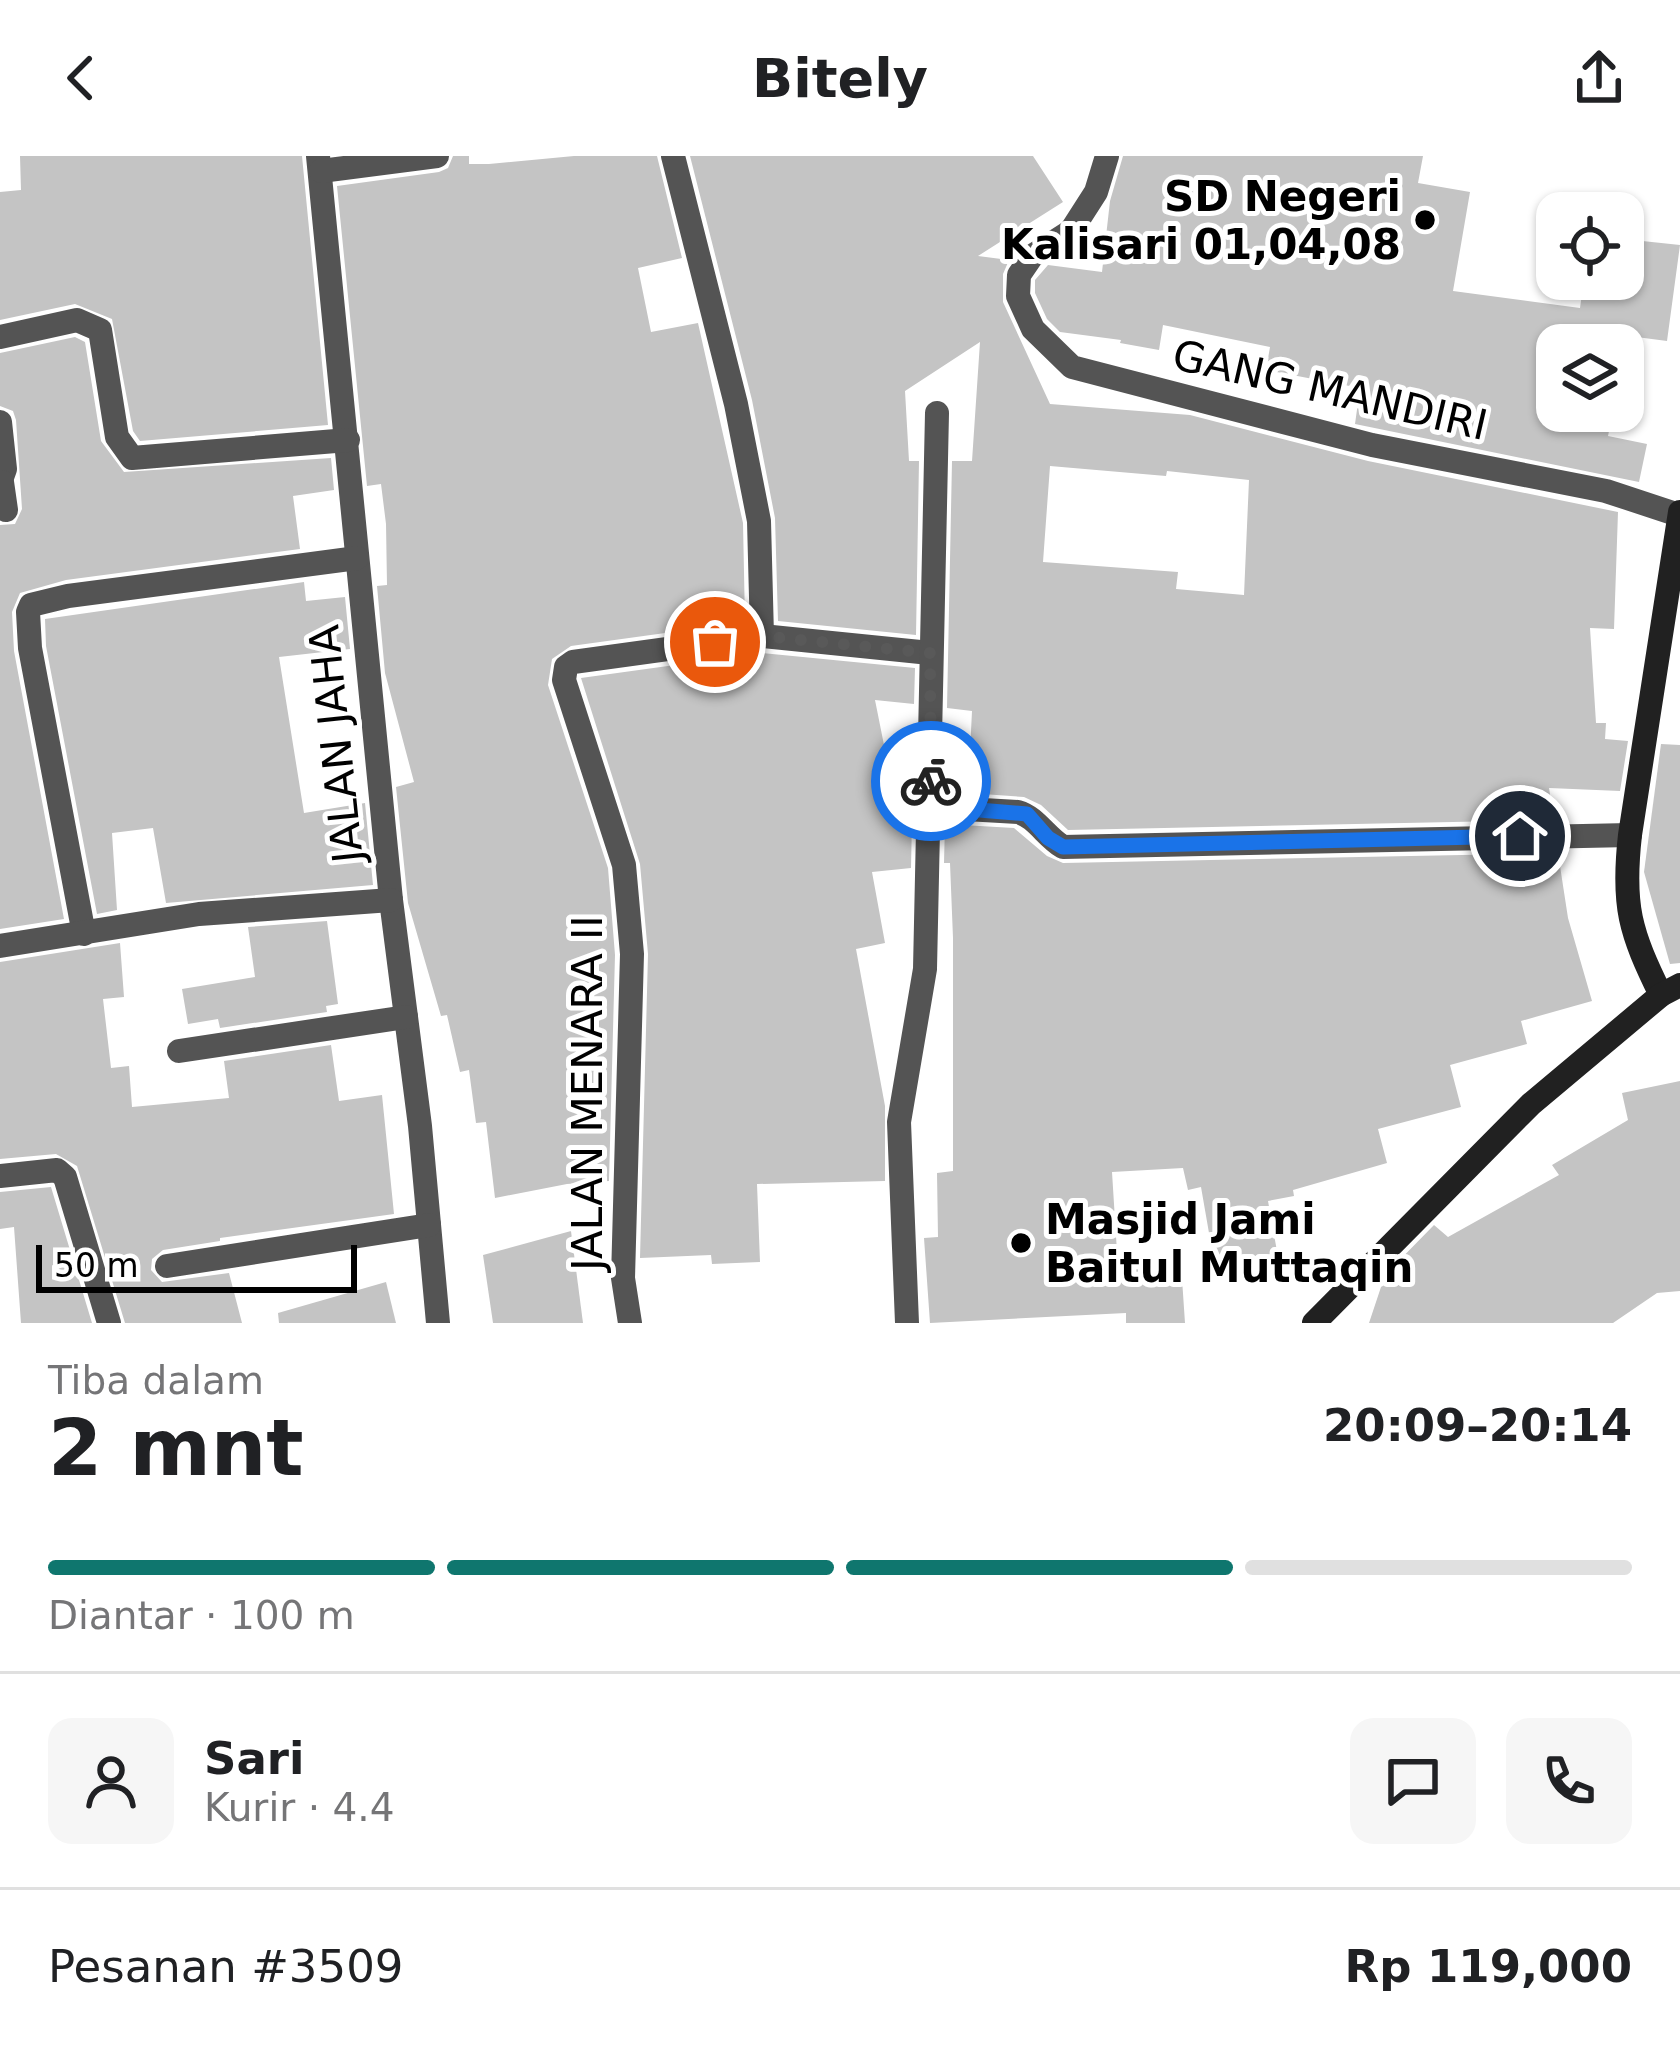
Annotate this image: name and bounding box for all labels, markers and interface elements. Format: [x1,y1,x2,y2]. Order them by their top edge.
icon: back [48,45,114,111]
icon: share [1566,45,1632,111]
text: Bitely [752,47,928,110]
place label: SD Negeri Kalisari 01,04,08 [1001,172,1401,269]
map controls [1536,192,1644,432]
button: locate [1536,192,1644,300]
marker: SD Negeri Kalisari 01,04,08 [1412,207,1438,233]
button: layers [1536,324,1644,432]
street label: GANG MANDIRI [1168,330,1492,450]
pin [664,591,766,693]
icon: bag [682,609,748,675]
street label: JALAN JAHA [299,622,373,868]
courier [871,721,991,841]
icon: bike [898,748,964,814]
pin [1469,785,1571,887]
icon: home [1487,803,1553,869]
street label: JALAN MENARA II [563,915,612,1274]
place label: Masjid Jami Baitul Muttaqin [1045,1195,1413,1292]
marker: Masjid Jami Baitul Muttaqin [1008,1230,1034,1256]
scale bar [36,1239,357,1292]
text: 50 m [54,1246,139,1285]
text: Tiba dalam [48,1358,264,1403]
text: 20:09–20:14 [1323,1399,1632,1452]
text: 2 mnt [48,1403,304,1493]
text: Diantar · 100 m [48,1593,355,1638]
button: person [48,1718,174,1844]
button: chat [1350,1718,1476,1844]
button: phone [1506,1718,1632,1844]
text: Sari [204,1732,304,1785]
text: Kurir · 4.4 [204,1785,394,1830]
text: Pesanan #3509 [48,1940,403,1993]
text: Rp 119,000 [1345,1940,1632,1993]

